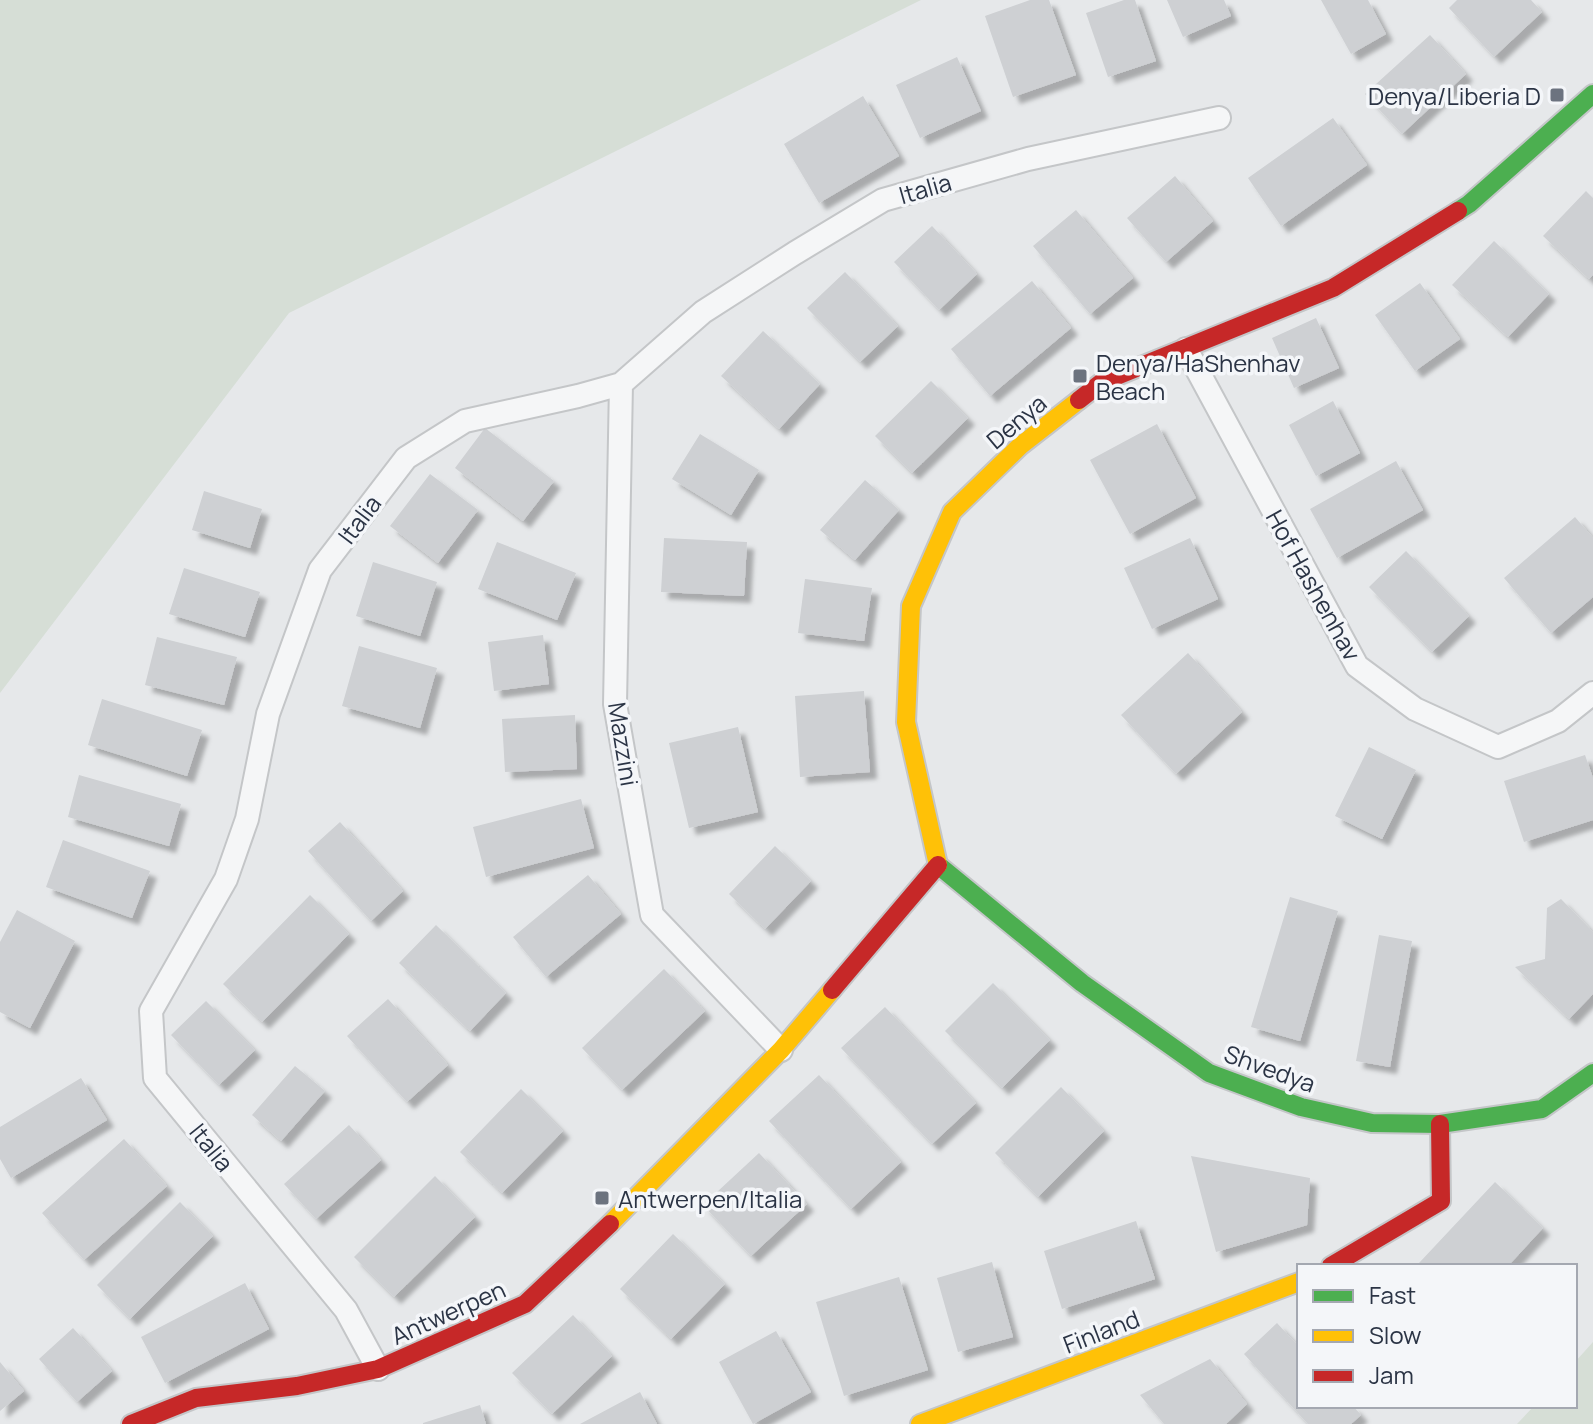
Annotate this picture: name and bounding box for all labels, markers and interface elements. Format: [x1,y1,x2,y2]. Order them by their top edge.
place label: Denya/Liberia D [1368,79,1541,112]
marker: Denya/Liberia D [1548,86,1566,104]
street label: Italia [895,165,955,211]
place label: Denya/HaShenhav Beach [1096,346,1300,407]
marker: Denya/HaShenhav Beach [1071,367,1089,385]
street label: Denya [979,386,1053,456]
street label: Italia [330,488,388,550]
street label: Hof Hashenhav [1259,504,1369,666]
street label: Mazzini [601,700,647,788]
street label: Shvedya [1220,1036,1320,1100]
street label: Italia [182,1116,242,1178]
place label: Antwerpen/Italia [618,1182,802,1215]
marker: Antwerpen/Italia [593,1189,611,1207]
legend [1297,1264,1577,1408]
street label: Antwerpen [386,1272,510,1352]
text: Fast [1369,1278,1416,1311]
street label: Finland [1058,1301,1144,1361]
text: Slow [1369,1318,1422,1351]
text: Jam [1369,1358,1414,1391]

